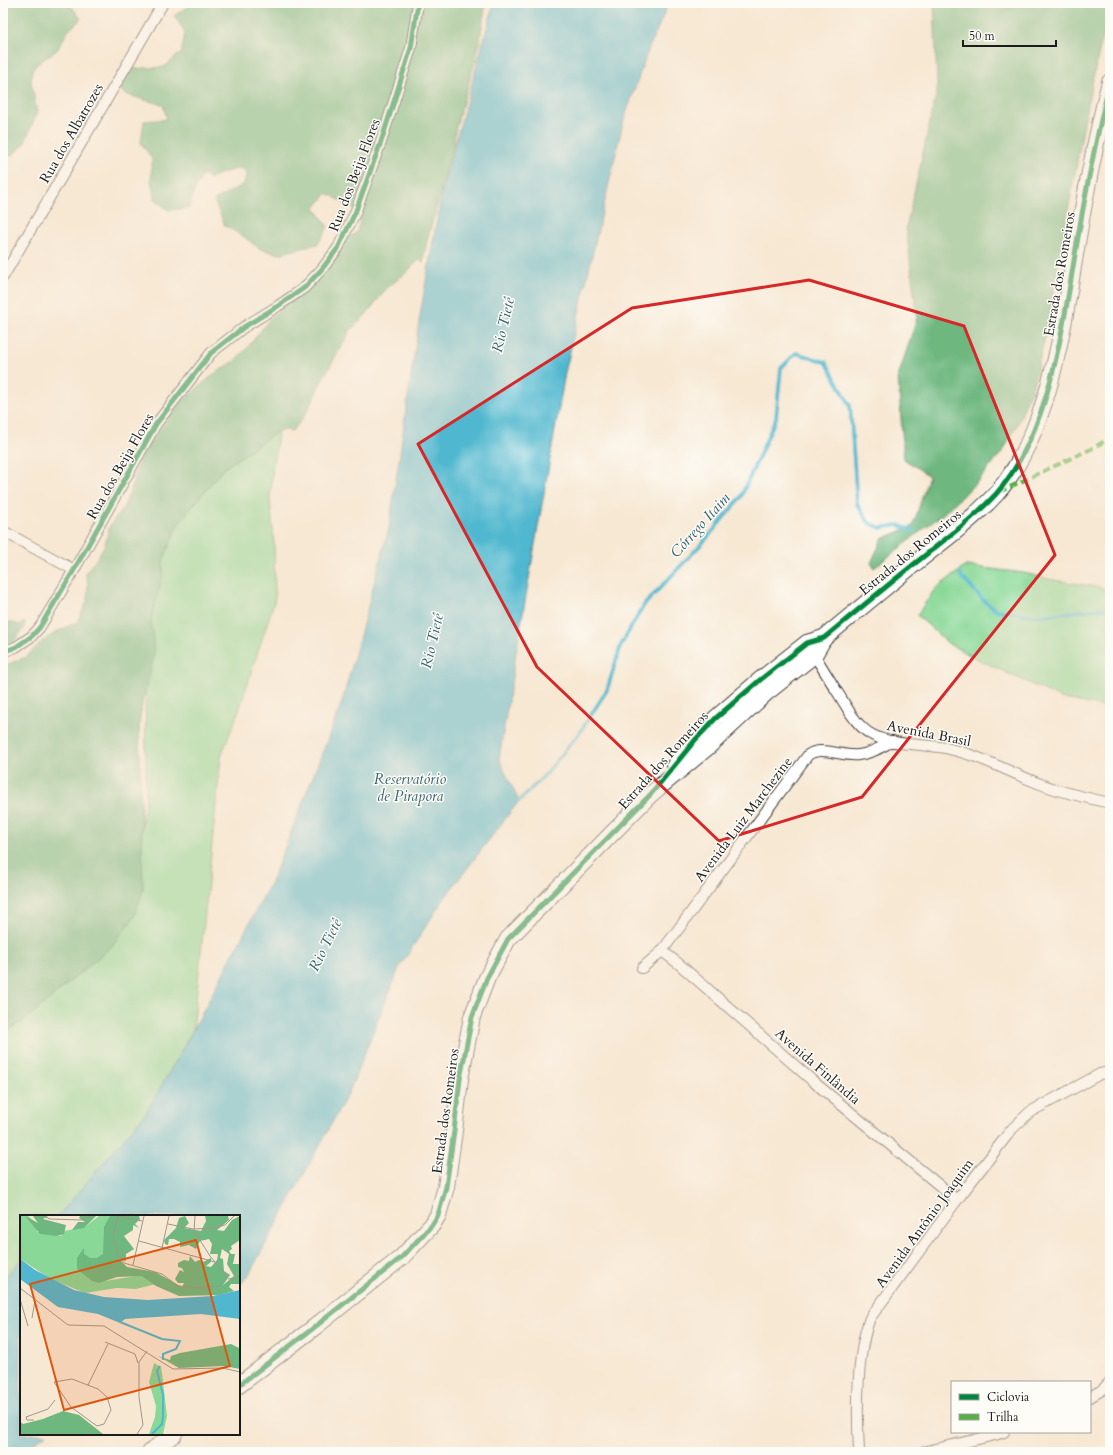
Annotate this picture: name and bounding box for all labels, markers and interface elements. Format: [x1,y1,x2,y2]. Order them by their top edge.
scale bar [963,22,1056,48]
text: 50 m [969,28,996,44]
street label: Rua dos Albatrozes [35,80,108,187]
street label: Rua dos Beija Flores [324,116,385,234]
street label: Estrada dos Romeiros [1039,210,1080,338]
water label: Rio Tietê [487,295,519,354]
street label: Rua dos Beija Flores [82,409,159,523]
water label: Córrego Itaim [665,488,735,562]
street label: Estrada dos Romeiros [855,505,966,600]
water label: Rio Tietê [416,611,448,670]
street label: Estrada dos Romeiros [614,707,713,814]
street label: Avenida Brasil [885,716,973,751]
street label: Avenida Luiz Marchezine [690,753,797,886]
water label: Reservatório de Pirapora [374,769,446,806]
water label: Rio Tietê [304,915,346,975]
street label: Avenida Finlândia [771,1024,864,1109]
street label: Estrada dos Romeiros [427,1047,464,1175]
street label: Avenida Antônio Joaquim [871,1155,978,1292]
inset map [20,1215,240,1435]
legend [951,1381,1091,1433]
text: Ciclovia [987,1389,1030,1405]
text: Trilha [987,1409,1019,1425]

